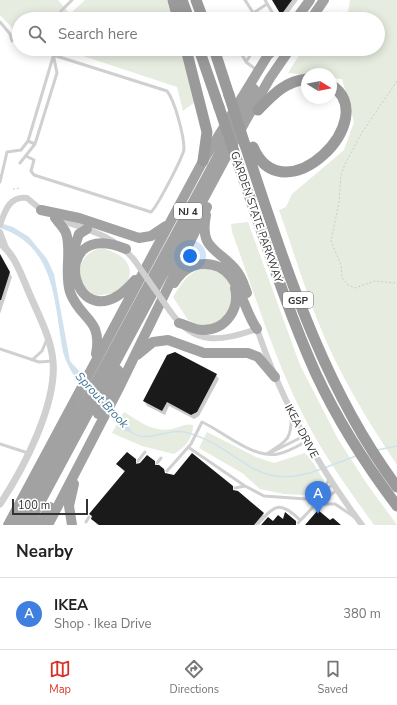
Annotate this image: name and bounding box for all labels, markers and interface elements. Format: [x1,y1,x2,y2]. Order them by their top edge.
search box [12,12,385,56]
icon: search [26,23,48,45]
text: Search here [58,24,138,44]
north arrow [301,68,337,104]
street label: GARDEN STATE PARKWAY [227,149,286,285]
road number: NJ 4 [174,203,202,219]
your location [180,246,200,266]
road number: GSP [283,292,313,308]
water label: Sprout Brook [72,369,133,432]
street label: IKEA DRIVE [281,402,322,461]
pin: A [305,481,331,514]
scale bar [12,497,88,516]
text: 100 m [18,498,50,513]
text: Nearby [16,540,73,563]
text: IKEA [54,595,88,615]
text: A [24,605,34,623]
text: 380 m [343,605,381,623]
text: Shop · Ikea Drive [54,615,151,633]
tab: Map [49,658,71,697]
tab: Directions [169,658,219,697]
tab: Saved [317,658,348,697]

